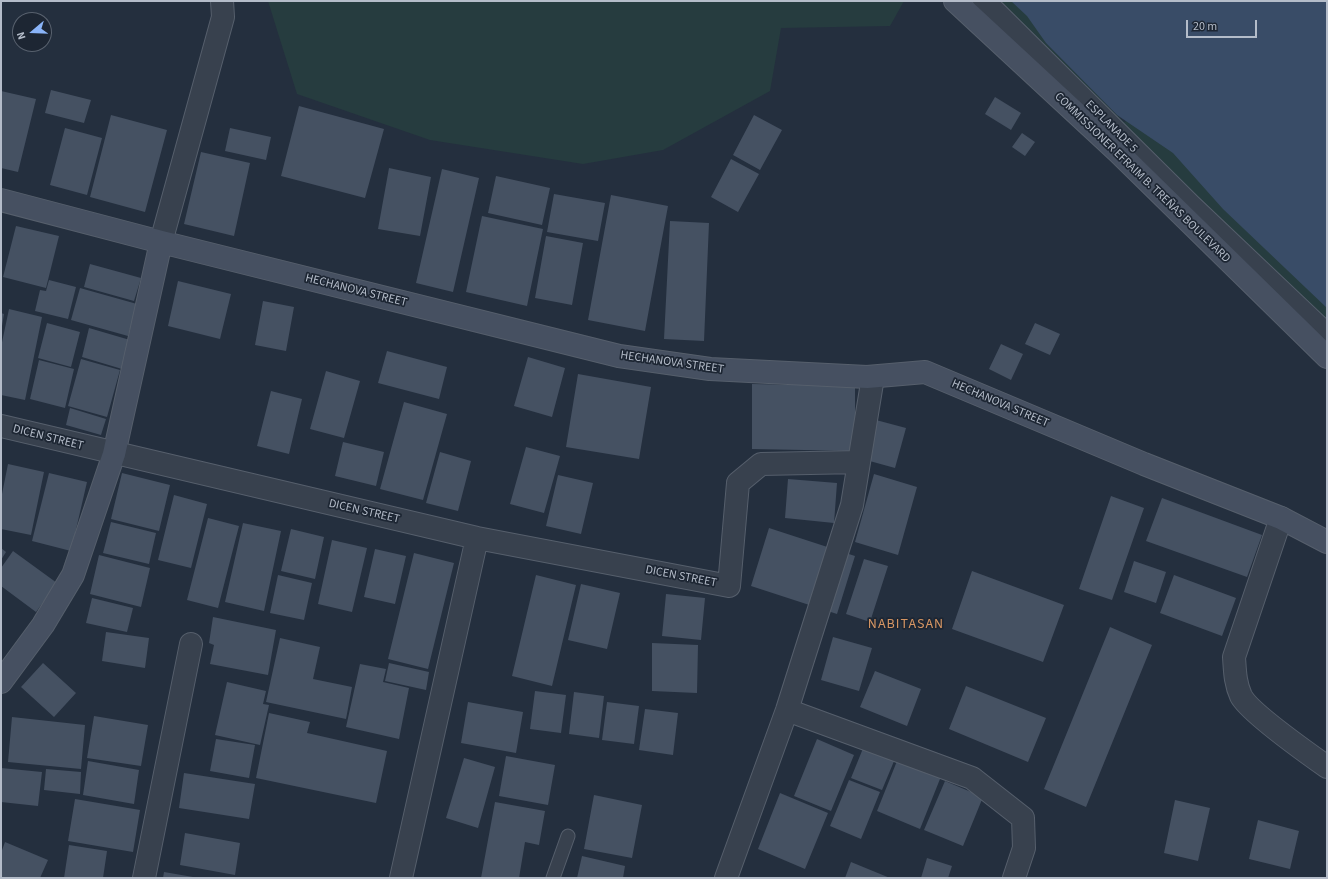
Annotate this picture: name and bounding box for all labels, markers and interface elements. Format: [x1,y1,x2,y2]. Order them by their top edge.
north arrow [12,12,52,52]
scale bar [1188,12,1259,38]
text: 20 m [1193,18,1217,35]
text: N [13,30,29,42]
street label: COMMISSIONER EFRAIM B. TREÑAS BOULEVARD [1051,90,1233,266]
street label: ESPLANADE 5 [1082,98,1140,156]
street label: HECHANOVA STREET [304,271,408,311]
street label: HECHANOVA STREET [619,349,725,377]
street label: HECHANOVA STREET [949,377,1051,431]
street label: DICEN STREET [11,422,85,454]
street label: DICEN STREET [327,497,401,527]
street label: DICEN STREET [644,563,718,591]
district label: NABITASAN [868,617,944,633]

